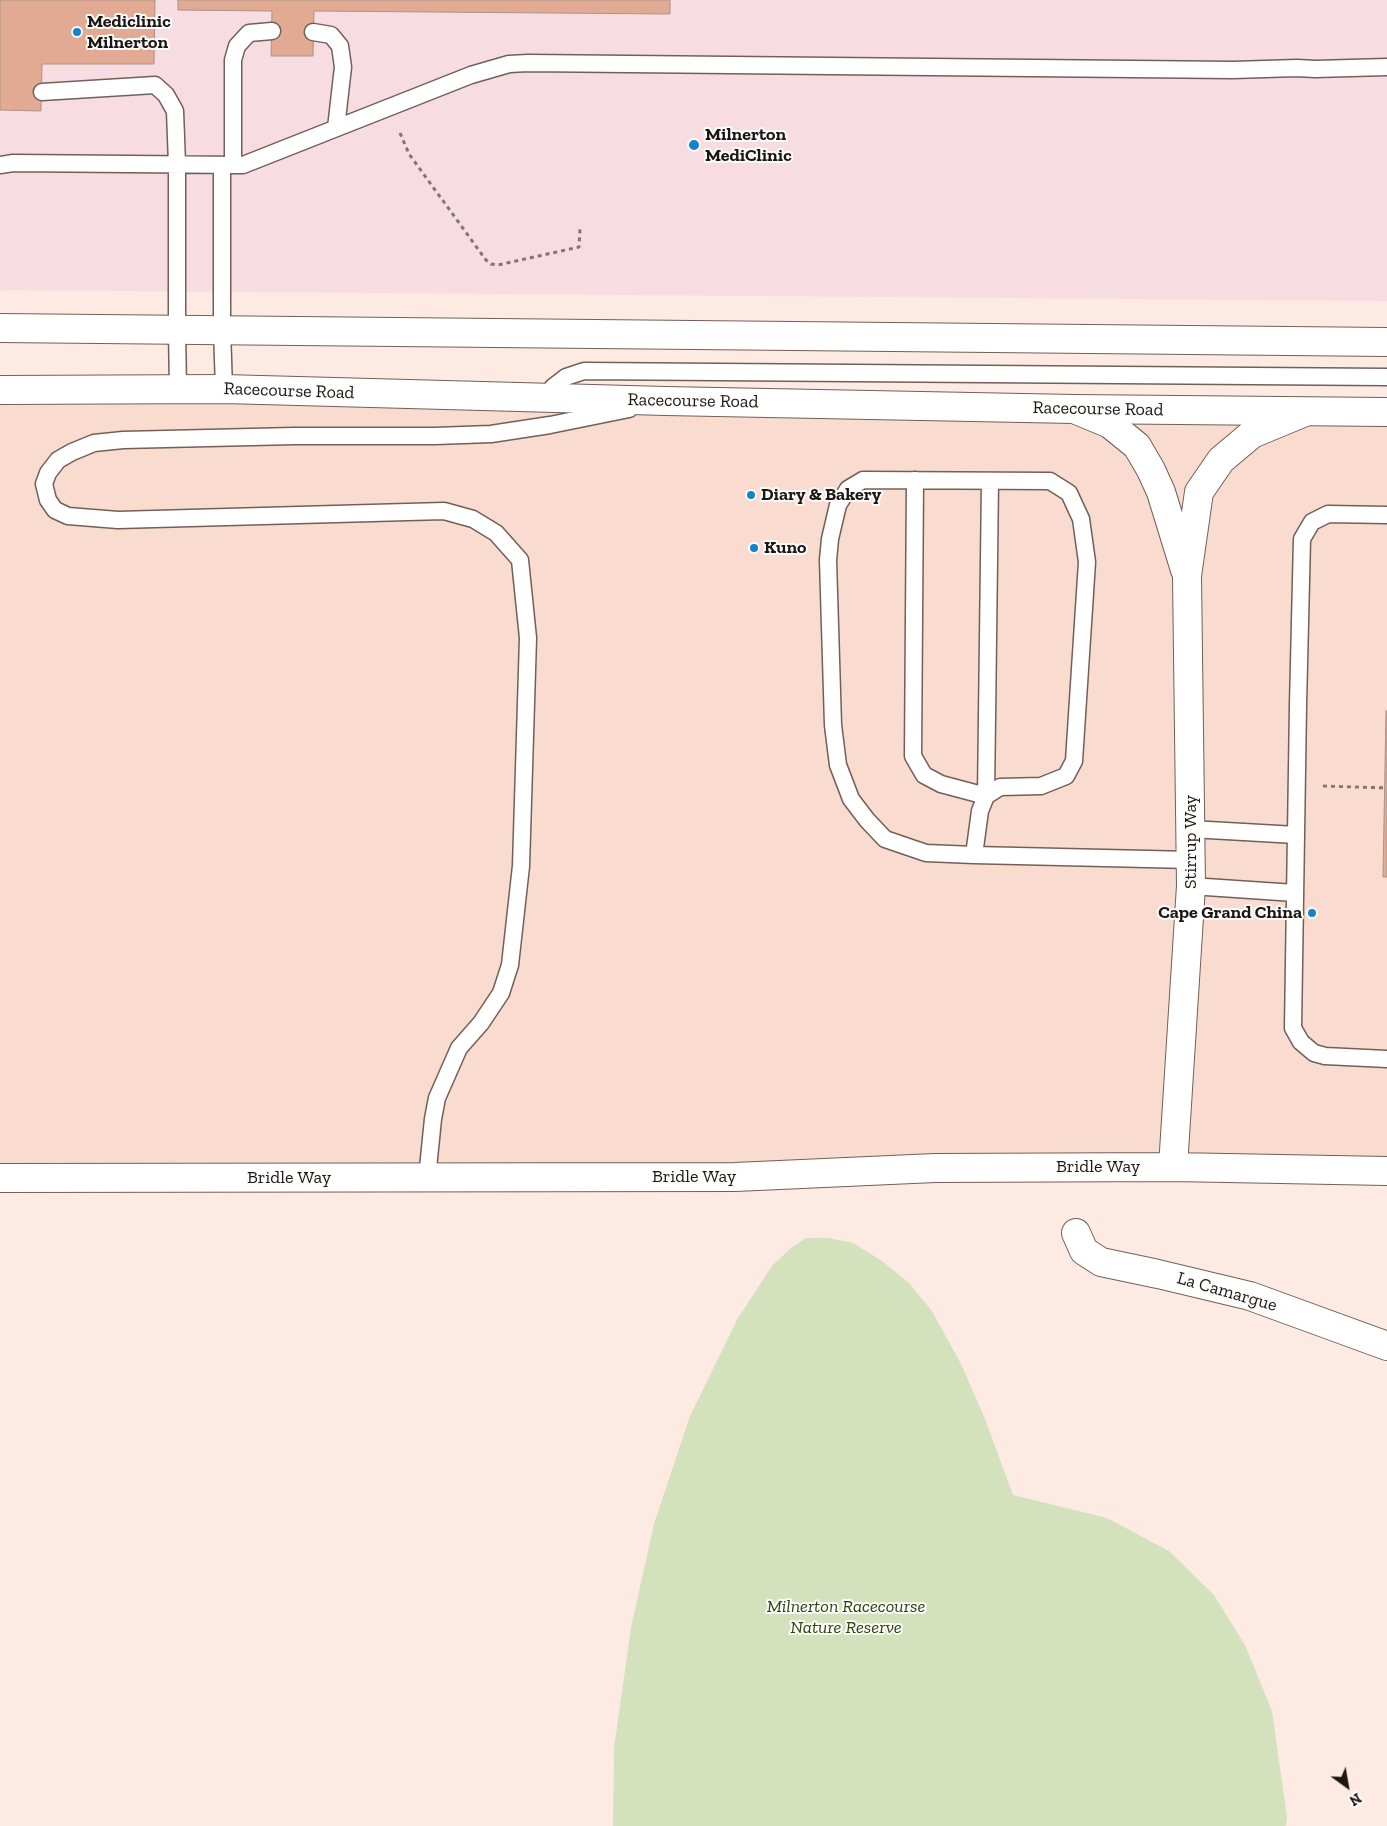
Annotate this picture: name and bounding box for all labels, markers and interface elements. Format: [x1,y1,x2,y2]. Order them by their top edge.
place label: Mediclinic Milnerton [87,11,171,54]
marker: Mediclinic Milnerton [71,26,83,38]
place label: Milnerton MediClinic [705,124,792,166]
marker: Milnerton MediClinic [687,138,701,152]
street label: Racecourse Road [223,378,355,404]
street label: Racecourse Road [627,389,759,413]
street label: Racecourse Road [1032,397,1164,421]
place label: Diary & Bakery [761,484,881,506]
marker: Diary & Bakery [745,489,757,501]
place label: Kuno [764,537,806,559]
marker: Kuno [748,542,760,554]
street label: Stirrup Way [1180,795,1202,889]
place label: Cape Grand China [1158,902,1302,924]
marker: Cape Grand China [1306,907,1318,919]
street label: Bridle Way [1056,1156,1140,1178]
street label: Bridle Way [652,1166,736,1188]
street label: Bridle Way [247,1167,331,1189]
street label: La Camargue [1174,1267,1280,1317]
park label: Milnerton Racecourse Nature Reserve [767,1596,925,1638]
north arrow [1322,1761,1372,1811]
text: N [1346,1789,1364,1809]

